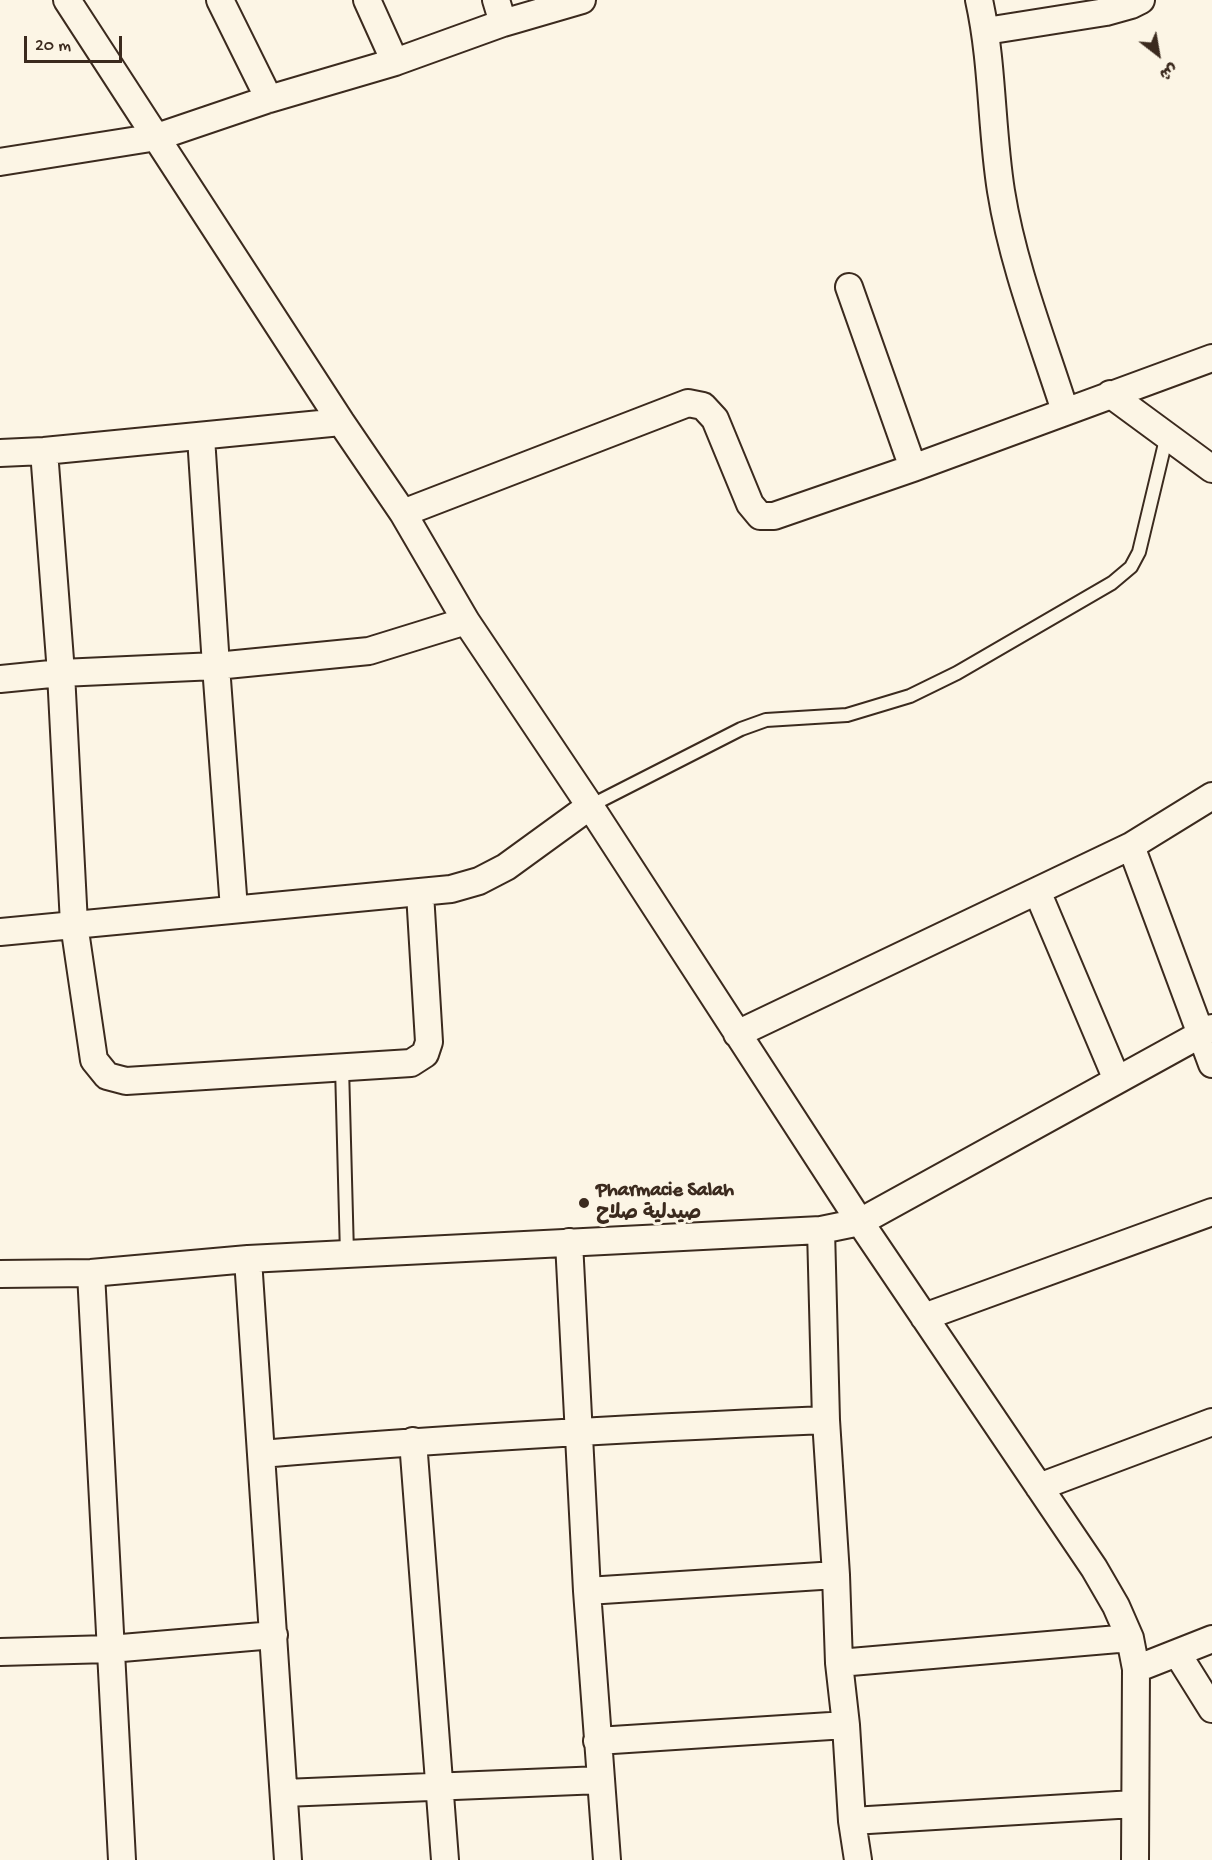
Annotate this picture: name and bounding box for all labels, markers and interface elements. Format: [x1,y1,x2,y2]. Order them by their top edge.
scale bar [27,24,124,62]
north arrow [1128,24,1188,84]
text: 20 m [35,36,71,57]
text: ش [1155,57,1180,83]
place label: Pharmacie Salah صيدلية صلاح [596,1180,734,1227]
marker: Pharmacie Salah صيدلية صلاح [577,1196,591,1210]

